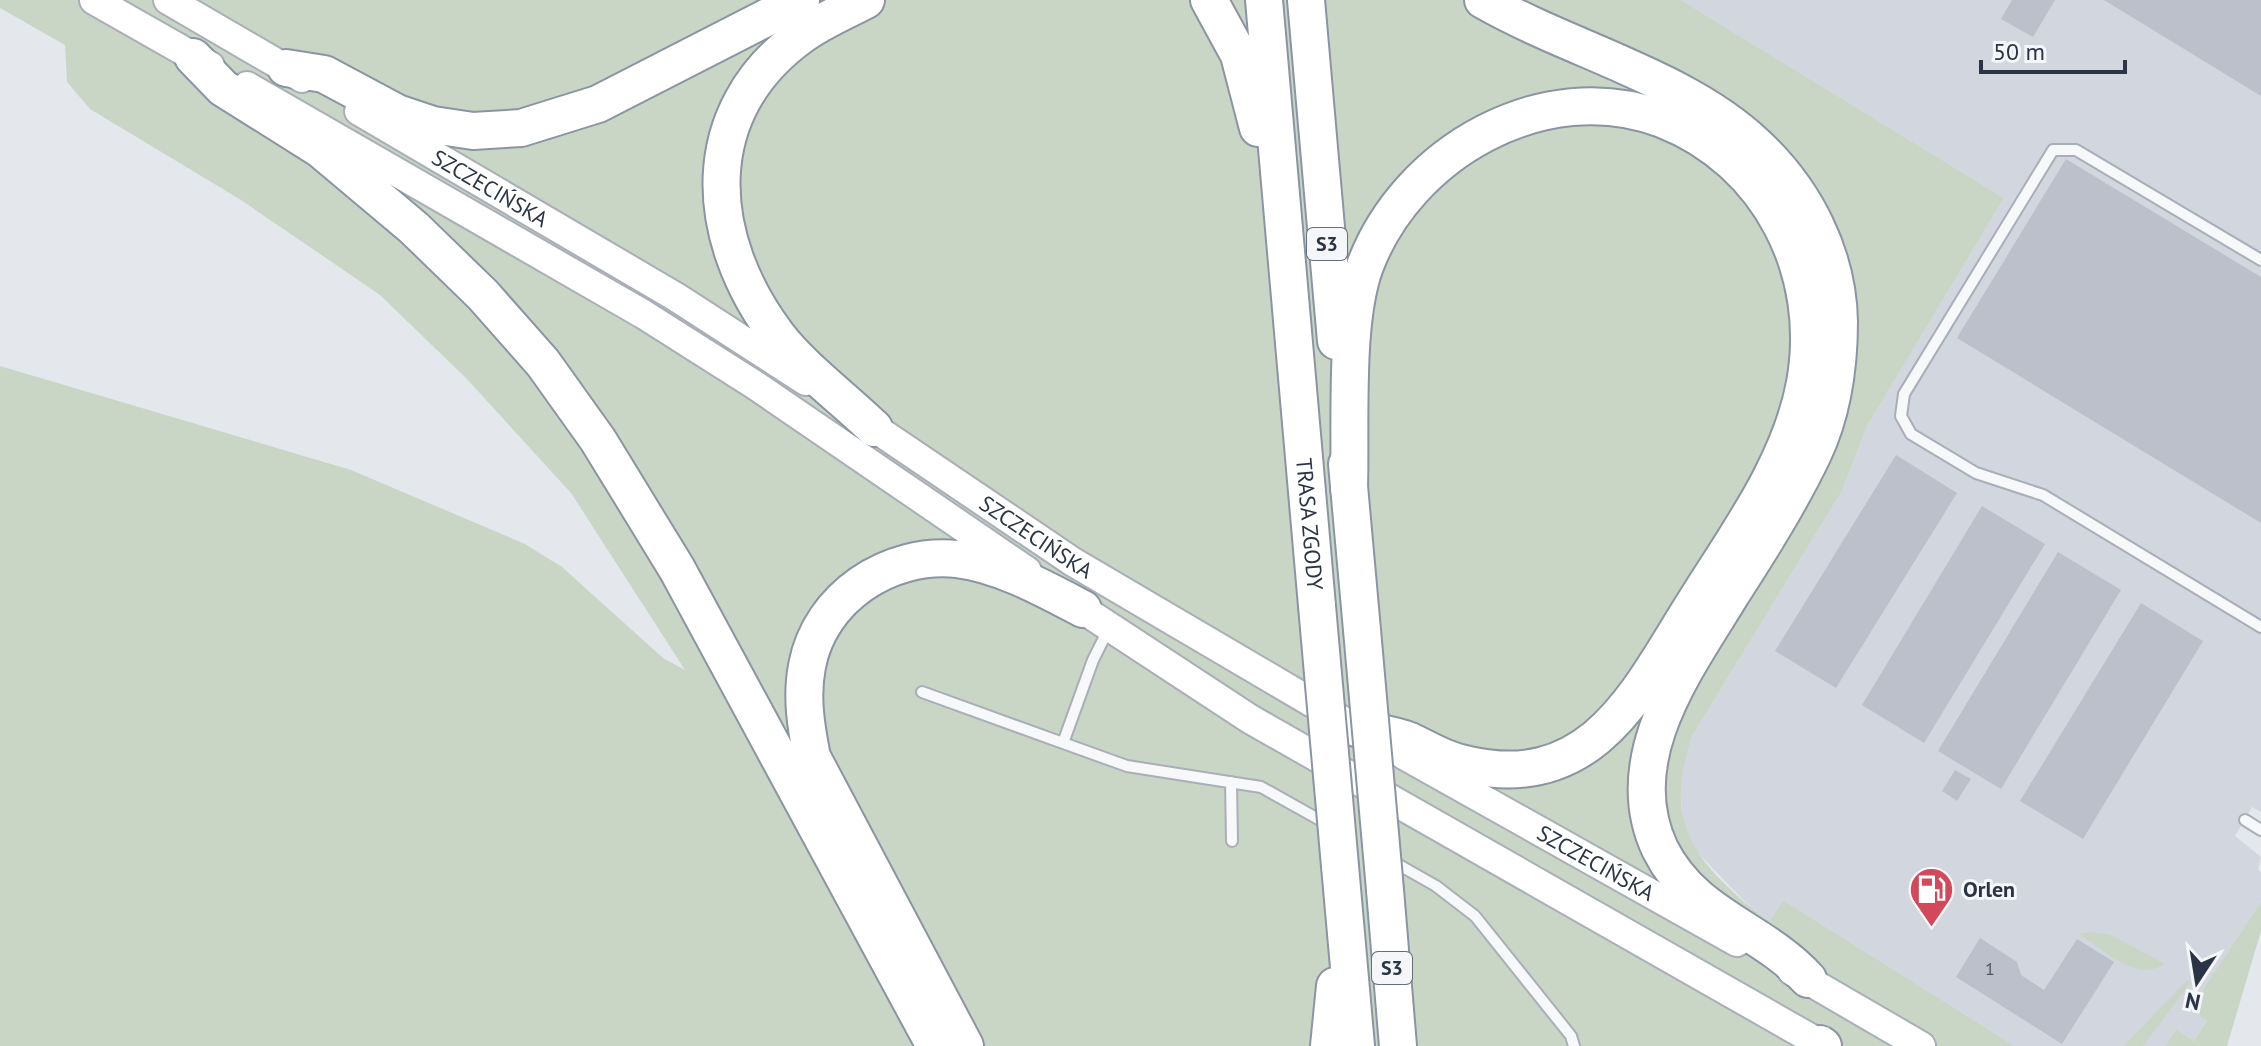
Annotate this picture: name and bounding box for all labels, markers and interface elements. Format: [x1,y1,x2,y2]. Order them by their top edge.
scale bar [1981,24,2125,74]
text: 50 m [1993,36,2045,67]
street label: SZCZECIŃSKA [427,143,553,233]
road number: S3 [1307,228,1347,260]
street label: TRASA ZGODY [1290,457,1330,592]
street label: SZCZECIŃSKA [974,489,1098,584]
street label: SZCZECIŃSKA [1532,819,1660,907]
fuel station icon: Orlen [1908,865,1956,928]
place label: Orlen [1963,875,2015,903]
north arrow [2157,942,2237,1022]
road number: S3 [1372,952,1412,984]
house number: 1 [1985,957,1995,980]
text: N [2183,986,2203,1017]

